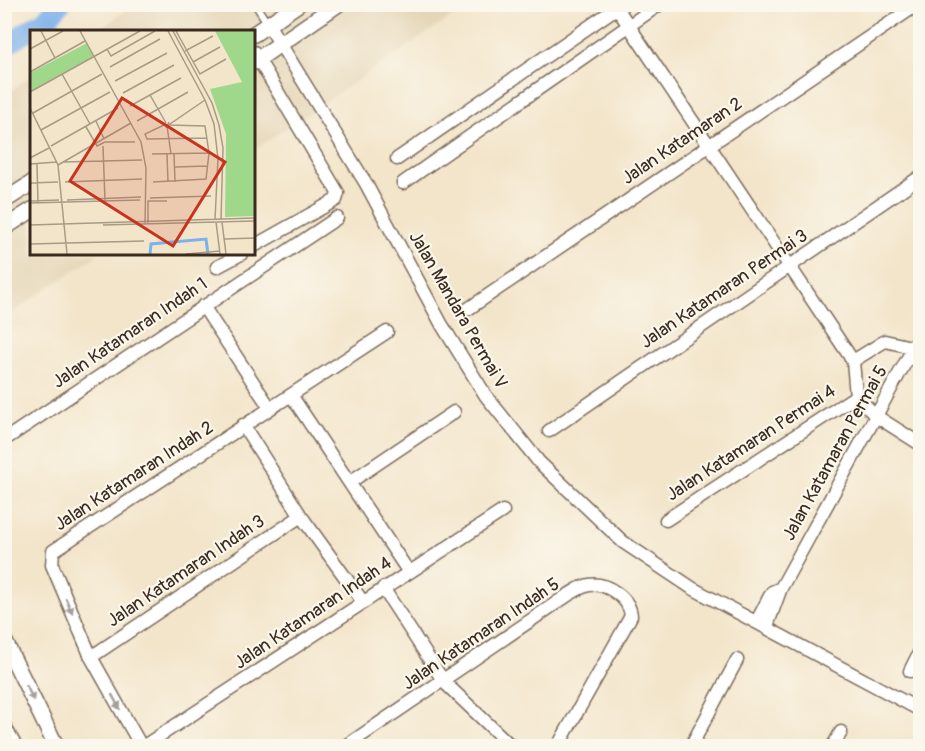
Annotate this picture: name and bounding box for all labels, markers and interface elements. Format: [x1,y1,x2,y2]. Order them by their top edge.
inset map [30,30,255,255]
street label: Jalan Katamaran 2 [617,92,747,190]
street label: Jalan Katamaran Permai 3 [636,224,812,354]
street label: Jalan Mandara Permai V [404,227,512,393]
street label: Jalan Katamaran Indah 1 [48,273,212,393]
street label: Jalan Katamaran Permai 5 [777,361,893,545]
street label: Jalan Katamaran Permai 4 [662,379,840,506]
street label: Jalan Katamaran Indah 2 [50,416,218,536]
street label: Jalan Katamaran Indah 3 [103,510,269,632]
street label: Jalan Katamaran Indah 4 [230,551,397,674]
street label: Jalan Katamaran Indah 5 [398,573,564,695]
one-way arrow [64,598,74,616]
one-way arrow [25,684,34,701]
one-way arrow [111,694,121,711]

